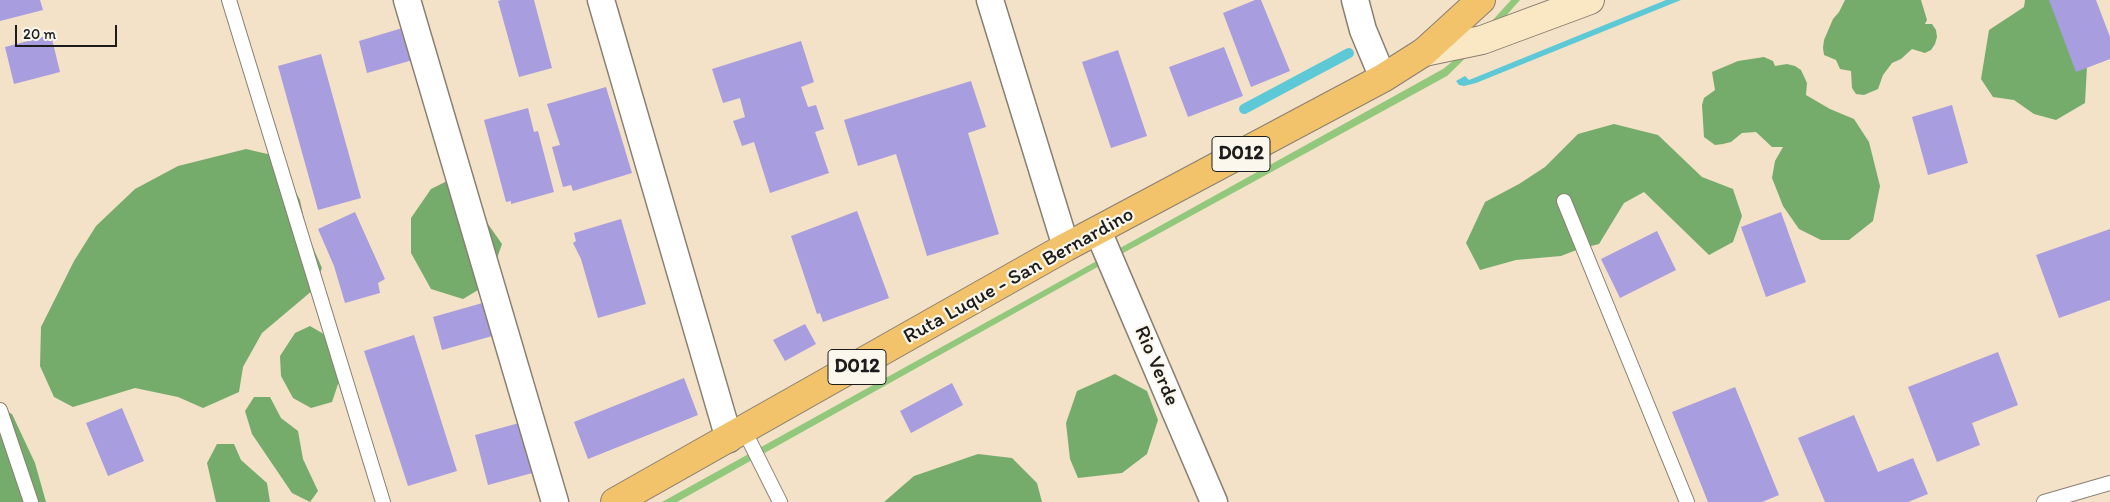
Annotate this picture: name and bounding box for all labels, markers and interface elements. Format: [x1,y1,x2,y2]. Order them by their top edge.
scale bar [18,15,120,47]
text: 20 m [23,25,56,43]
road number: D012 [1212,136,1270,172]
street label: Ruta Luque - San Bernardino [899,202,1139,350]
street label: Rio Verde [1128,322,1184,410]
road number: D012 [828,350,886,384]

